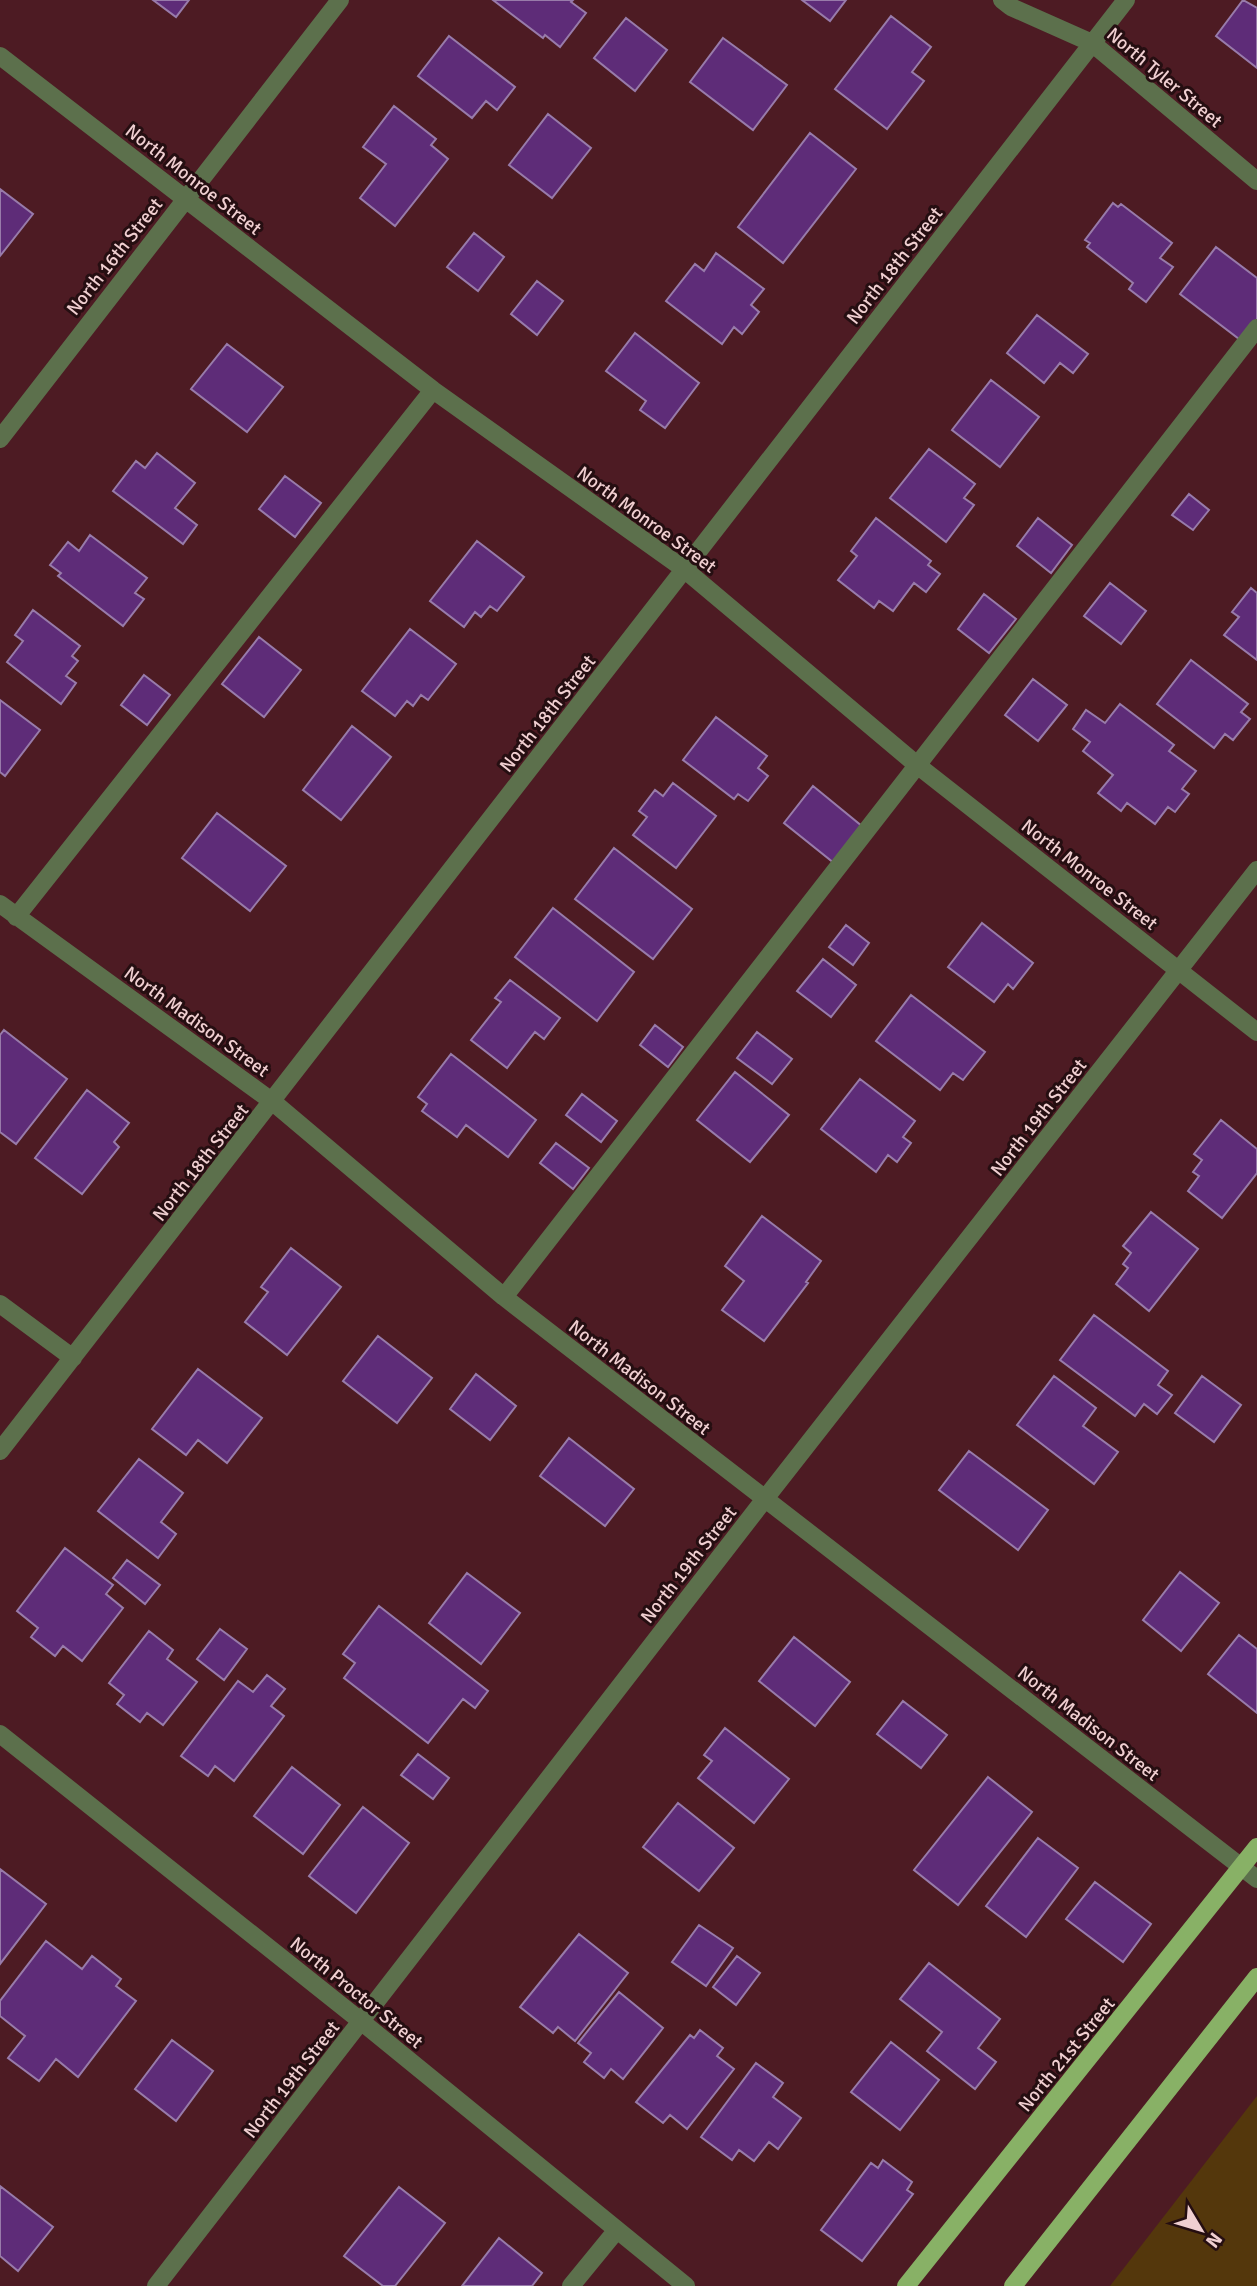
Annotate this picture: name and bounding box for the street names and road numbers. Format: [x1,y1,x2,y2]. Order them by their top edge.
street label: North Tyler Street [1102,22,1227,133]
street label: North Monroe Street [120,119,267,241]
street label: North 16th Street [61,193,168,320]
street label: North 18th Street [841,202,948,329]
street label: North Monroe Street [572,461,721,579]
street label: North 18th Street [494,650,601,777]
street label: North Monroe Street [1016,814,1163,936]
street label: North Madison Street [119,961,274,1083]
street label: North 19th Street [985,1054,1092,1181]
street label: North 18th Street [147,1099,254,1226]
street label: North Madison Street [564,1315,715,1441]
street label: North 19th Street [635,1501,742,1628]
street label: North Madison Street [1013,1661,1164,1787]
street label: North Proctor Street [285,1932,428,2054]
street label: North 21st Street [1013,1992,1121,2117]
street label: North 19th Street [238,2016,345,2143]

